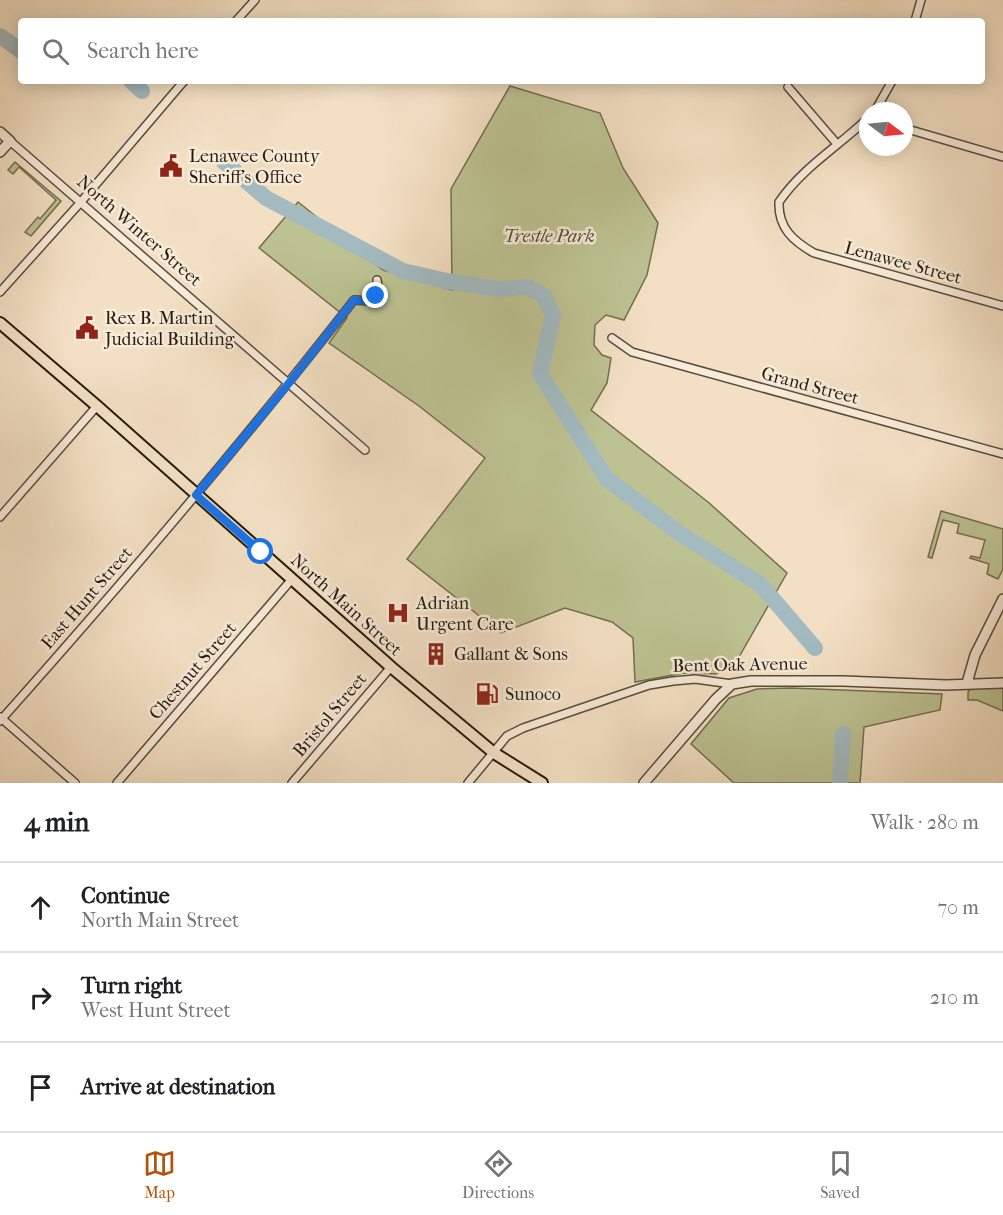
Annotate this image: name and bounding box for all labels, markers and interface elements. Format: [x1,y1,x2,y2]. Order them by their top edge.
search box [18,18,985,84]
icon: search [39,35,72,68]
text: Search here [87,38,199,64]
north arrow [859,102,913,156]
place label: Lenawee County Sheriff's Office [189,146,321,188]
public building icon: Lenawee County Sheriff's Office [158,153,184,179]
street label: North Winter Street [72,171,206,291]
park label: Trestle Park [503,226,595,247]
street label: Lenawee Street [842,237,964,289]
route end [362,282,388,308]
place label: Rex B. Martin Judicial Building [103,308,235,350]
public building icon: Rex B. Martin Judicial Building [74,315,100,341]
street label: Grand Street [759,363,862,409]
route start [247,538,273,564]
street label: East Hunt Street [37,542,137,653]
street label: North Main Street [286,550,406,661]
place label: Adrian Urgent Care [415,593,514,635]
hospital icon: Adrian Urgent Care [385,600,411,626]
street label: Chestnut Street [145,618,241,724]
building icon: Gallant & Sons [423,641,449,667]
place label: Gallant & Sons [454,644,568,665]
street label: Bent Oak Avenue [672,653,808,677]
street label: Bristol Street [289,668,372,761]
fuel station icon: Sunoco [474,681,500,707]
place label: Sunoco [505,684,561,705]
text: 4 min [24,807,89,838]
text: Walk · 280 m [871,811,979,834]
text: Continue [81,883,170,909]
icon: ahead [24,891,57,924]
text: 70 m [937,896,979,919]
text: North Main Street [81,909,239,932]
text: Turn right [81,973,182,999]
icon: right [24,981,57,1014]
text: 210 m [930,986,979,1009]
text: West Hunt Street [81,999,231,1022]
icon: arrive [24,1071,57,1104]
text: Arrive at destination [81,1074,275,1100]
tab: Map [143,1147,176,1202]
tab: Directions [462,1147,534,1202]
tab: Saved [820,1147,860,1202]

